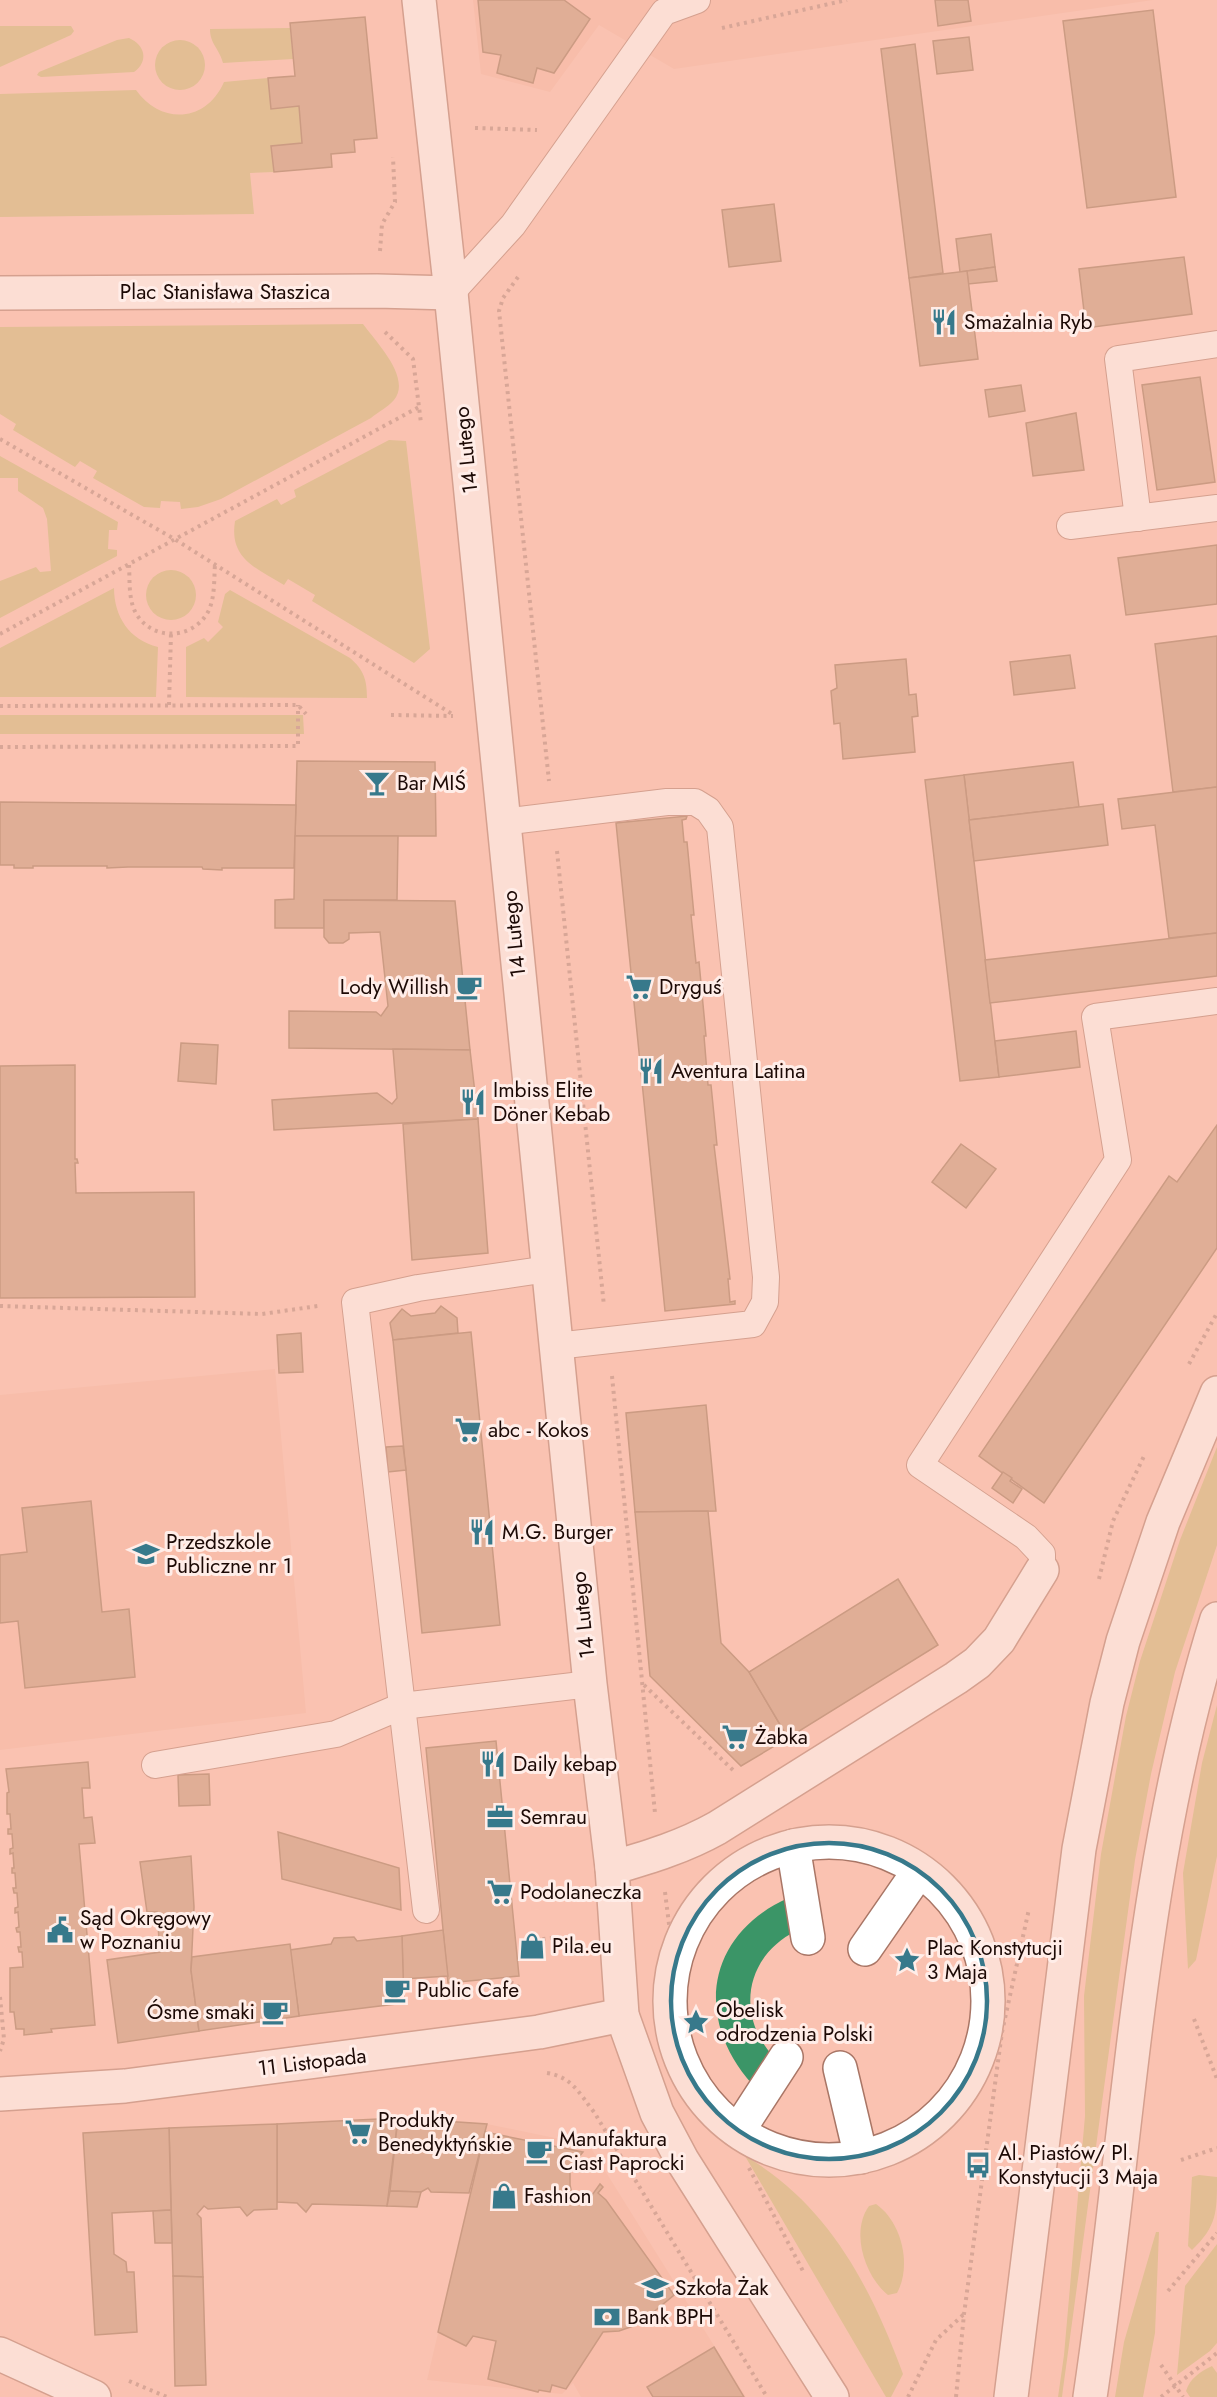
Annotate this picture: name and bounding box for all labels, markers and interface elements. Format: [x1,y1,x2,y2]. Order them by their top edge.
street label: Plac Stanisława Staszica [120,277,330,307]
restaurant icon: Smażalnia Ryb [929,307,959,337]
place label: Smażalnia Ryb [964,307,1092,337]
street label: 14 Lutego [447,405,485,495]
bar icon: Bar MIŚ [362,768,392,798]
place label: Bar MIŚ [397,768,466,798]
street label: 14 Lutego [495,889,533,979]
place label: Lody Willish [340,972,449,1002]
cafe icon: Lody Willish [454,972,484,1002]
supermarket icon: Dryguś [624,972,654,1002]
place label: Dryguś [659,972,722,1002]
restaurant icon: Aventura Latina [636,1056,666,1086]
place label: Aventura Latina [671,1056,805,1086]
place label: Imbiss Elite Döner Kebab [493,1075,610,1129]
restaurant icon: Imbiss Elite Döner Kebab [458,1087,488,1117]
supermarket icon: abc - Kokos [453,1415,483,1445]
place label: abc - Kokos [488,1415,589,1445]
restaurant icon: M.G. Burger [467,1517,497,1547]
place label: M.G. Burger [502,1517,614,1547]
place label: Przedszkole Publiczne nr 1 [166,1527,292,1581]
school or university icon: Przedszkole Publiczne nr 1 [131,1539,161,1569]
street label: 14 Lutego [564,1570,602,1660]
supermarket icon: Żabka [720,1722,750,1752]
place label: Żabka [755,1722,808,1752]
restaurant icon: Daily kebap [478,1749,508,1779]
place label: Daily kebap [513,1749,617,1779]
office icon: Semrau [485,1802,515,1832]
place label: Semrau [520,1802,587,1832]
supermarket icon: Podolaneczka [485,1877,515,1907]
place label: Podolaneczka [520,1877,642,1907]
place label: Sąd Okręgowy w Poznaniu [80,1903,212,1957]
public building icon: Sąd Okręgowy w Poznaniu [45,1915,75,1945]
shop icon: Pila.eu [517,1931,547,1961]
place label: Pila.eu [552,1931,612,1961]
place label: Plac Konstytucji 3 Maja [927,1933,1063,1987]
place icon: Plac Konstytucji 3 Maja [892,1945,922,1975]
cafe icon: Public Cafe [382,1975,412,2005]
place label: Public Cafe [417,1975,519,2005]
place label: Obelisk odrodzenia Polski [716,1995,873,2049]
place label: Ósme smaki [147,1997,255,2027]
cafe icon: Ósme smaki [260,1997,290,2027]
place icon: Obelisk odrodzenia Polski [681,2007,711,2037]
street label: 11 Listopada [256,2040,368,2084]
place label: Produkty Benedyktyńskie [378,2105,512,2159]
supermarket icon: Produkty Benedyktyńskie [343,2117,373,2147]
place label: Manufaktura Ciast Paprocki [559,2124,685,2178]
cafe icon: Manufaktura Ciast Paprocki [524,2136,554,2166]
place label: Al. Piastów/ Pl. Konstytucji 3 Maja [998,2138,1158,2192]
bus stop icon: Al. Piastów/ Pl. Konstytucji 3 Maja [963,2150,993,2180]
shop icon: Fashion [489,2181,519,2211]
place label: Fashion [524,2181,591,2211]
school or university icon: Szkoła Żak [640,2273,670,2303]
place label: Szkoła Żak [675,2273,769,2303]
bank icon: Bank BPH [592,2302,622,2332]
place label: Bank BPH [627,2302,714,2332]

